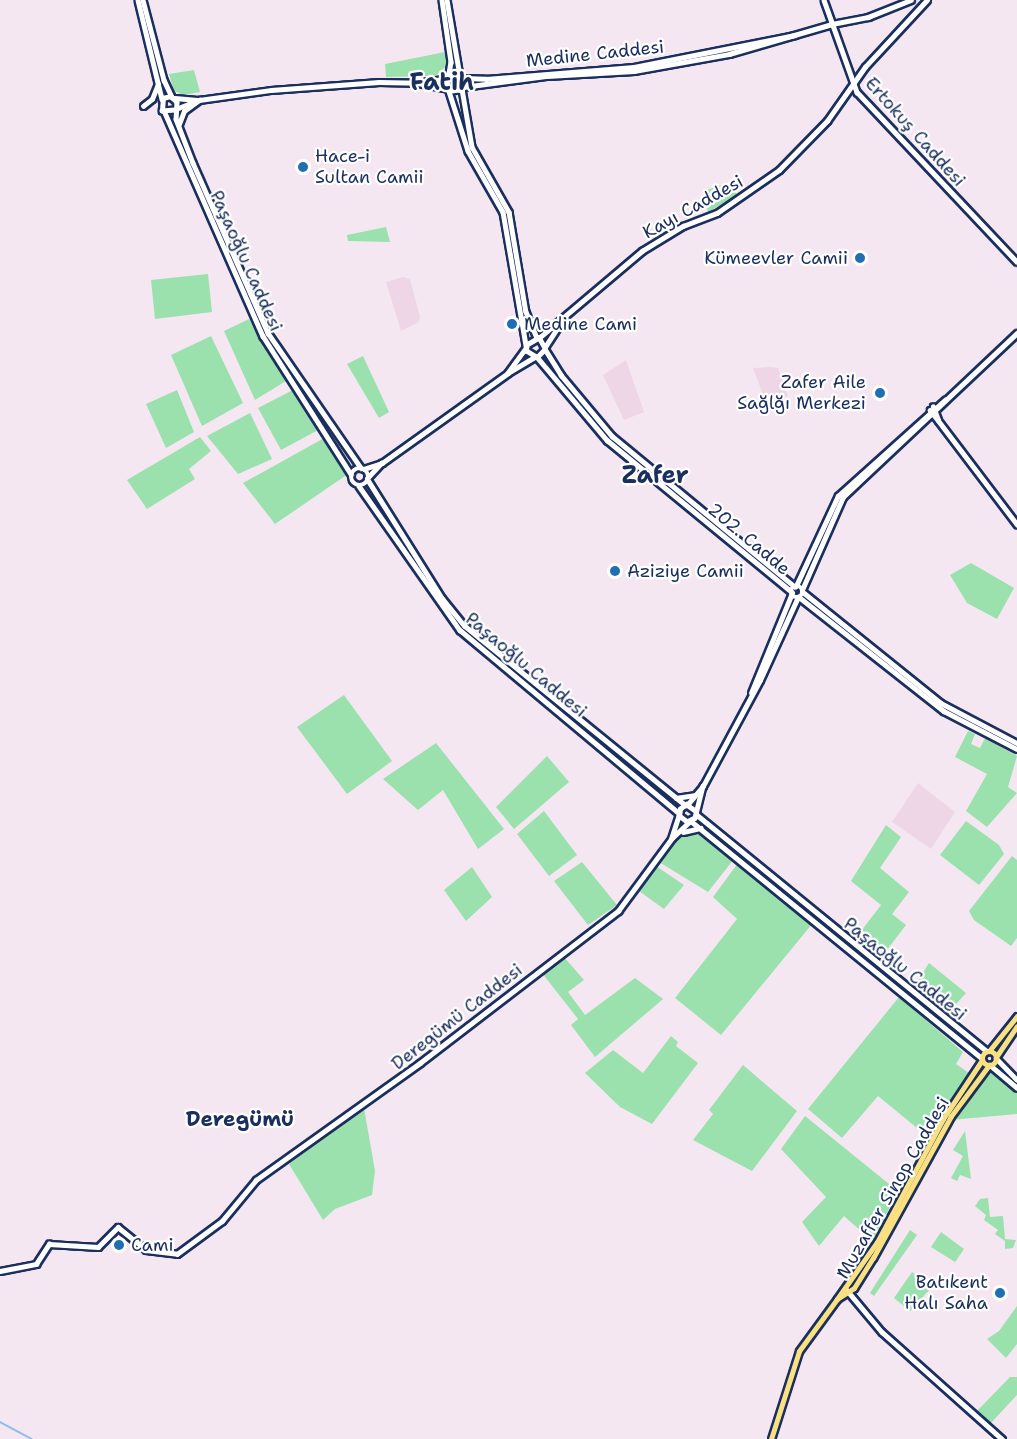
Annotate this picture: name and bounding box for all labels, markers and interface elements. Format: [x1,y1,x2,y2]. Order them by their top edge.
street label: Medine Caddesi [525,36,665,72]
district label: Fatih [410,69,474,97]
street label: Ertokuş Caddesi [860,73,970,191]
place label: Hace-i Sultan Camii [315,146,424,188]
marker: Hace-i Sultan Camii [296,160,310,174]
street label: Kayı Caddesi [639,171,747,243]
street label: Paşaoğlu Caddesi [205,187,287,335]
place label: Kümeevler Camii [704,247,848,269]
marker: Kümeevler Camii [853,251,867,265]
place label: Medine Cami [524,313,637,335]
marker: Medine Cami [505,317,519,331]
place label: Zafer Aile Sağlğı Merkezi [737,372,866,415]
marker: Zafer Aile Sağlğı Merkezi [871,384,889,402]
district label: Zafer [621,462,689,490]
street label: 202. Cadde [704,498,794,580]
place label: Aziziye Camii [627,560,744,582]
marker: Aziziye Camii [608,564,622,578]
street label: Paşaoğlu Caddesi [461,608,591,722]
street label: Paşaoğlu Caddesi [839,913,971,1025]
street label: Deregümü Caddesi [387,959,527,1075]
street label: Muzaffer Sinop Caddesi [832,1093,954,1283]
district label: Deregümü [186,1106,294,1132]
place label: Cami [131,1234,173,1256]
marker: Cami [112,1238,126,1252]
place label: Batıkent Halı Saha [904,1272,988,1314]
marker: Batıkent Halı Saha [993,1286,1007,1300]

